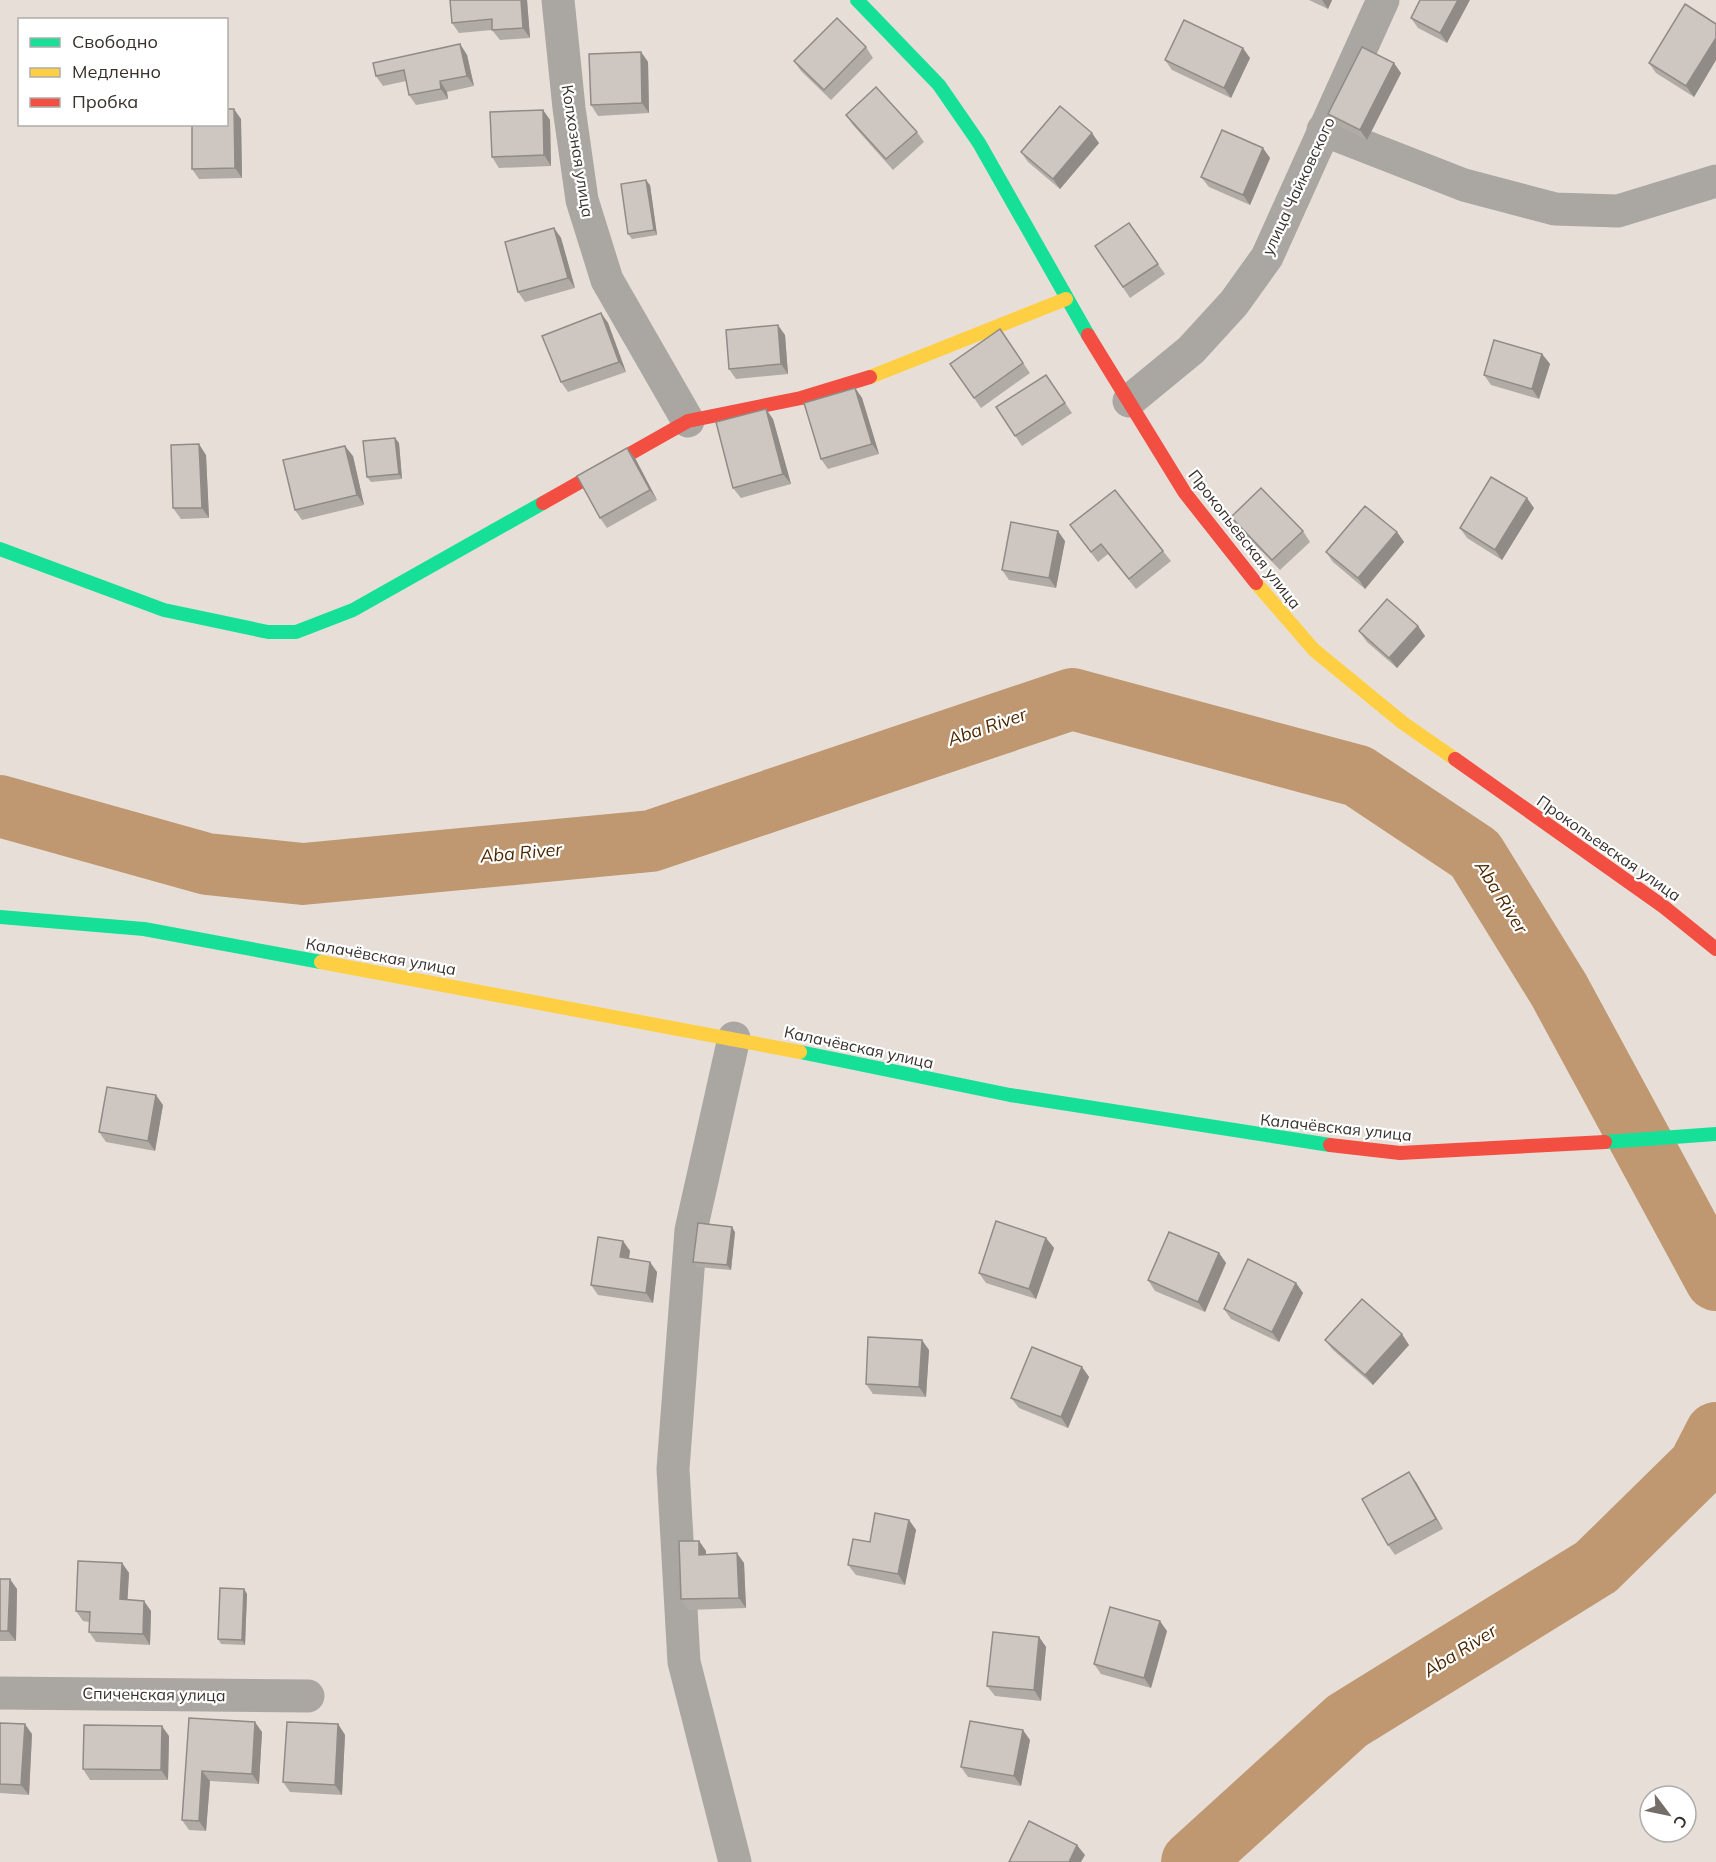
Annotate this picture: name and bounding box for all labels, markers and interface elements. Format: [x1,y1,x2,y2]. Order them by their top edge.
legend [18,18,228,126]
text: Свободно [72,30,158,53]
text: Медленно [72,60,161,83]
street label: Колхозная улица [558,83,598,219]
text: Пробка [72,90,138,113]
street label: улица Чайковского [1257,114,1339,258]
street label: Прокопьевская улица [1184,465,1306,613]
water label: Aba River [943,702,1031,751]
street label: Прокопьевская улица [1533,791,1685,905]
water label: Aba River [478,837,564,868]
water label: Aba River [1469,855,1534,939]
street label: Калачёвская улица [304,933,458,979]
street label: Калачёвская улица [782,1021,936,1073]
street label: Калачёвская улица [1259,1109,1413,1145]
water label: Aba River [1418,1618,1502,1683]
street label: Спиченская улица [82,1683,226,1705]
north arrow [1638,1784,1698,1844]
text: С [1669,1812,1692,1832]

